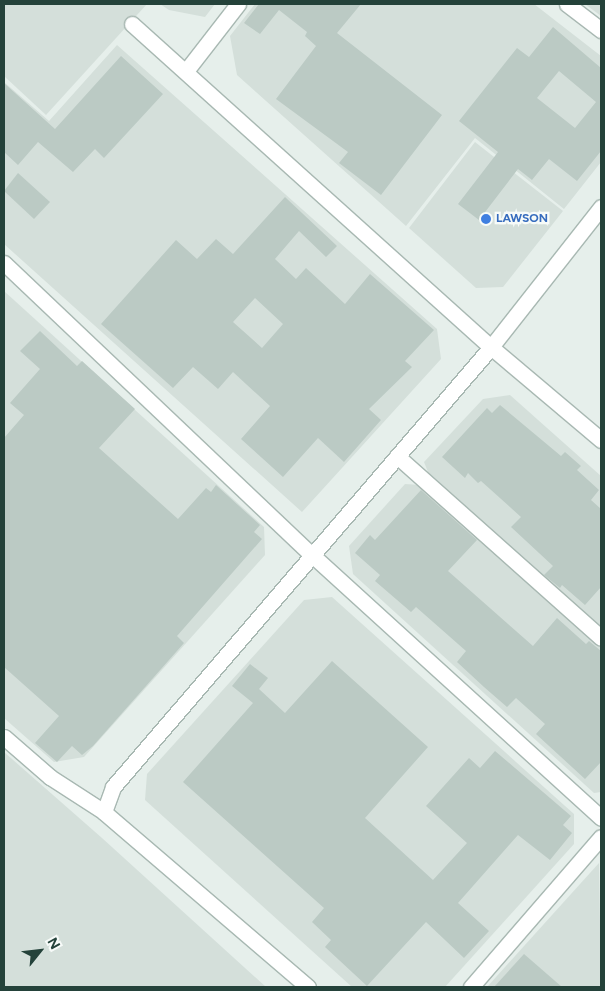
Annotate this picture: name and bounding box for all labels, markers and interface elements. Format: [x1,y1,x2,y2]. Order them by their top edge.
place label: LAWSON [496,212,548,226]
marker: LAWSON [480,213,492,225]
north arrow [15,926,65,976]
text: N [43,935,64,952]

